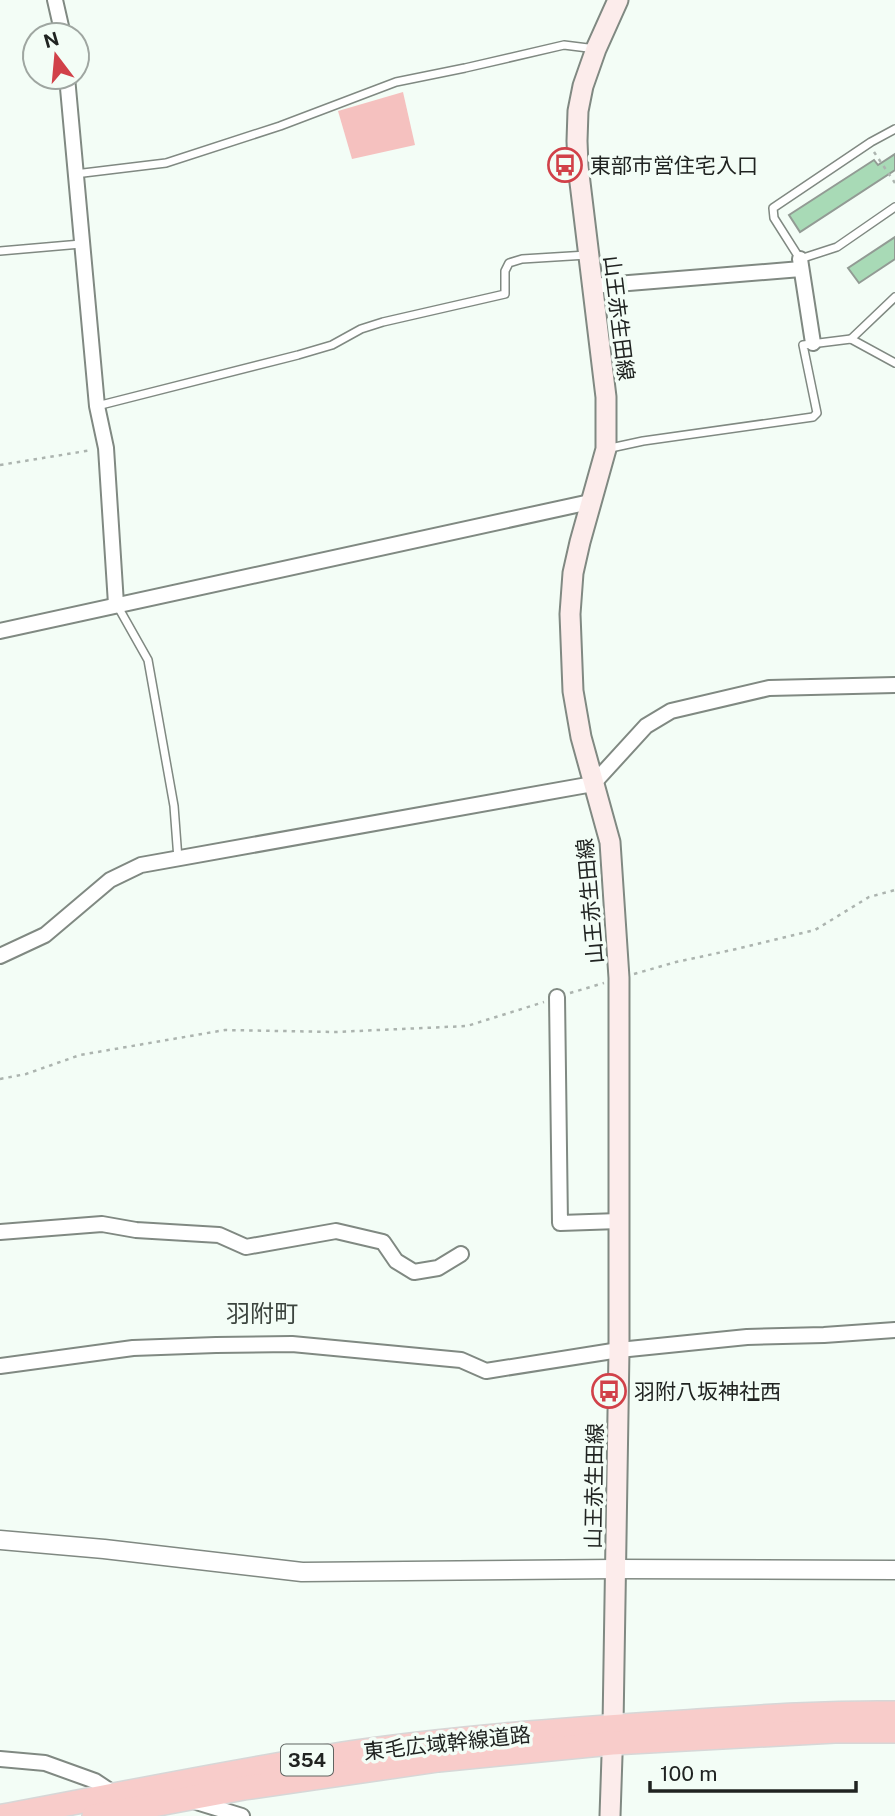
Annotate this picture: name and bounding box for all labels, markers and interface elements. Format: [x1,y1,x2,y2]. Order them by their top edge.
north arrow [21,21,91,91]
text: N [41,27,61,52]
bus stop icon: 東部市営住宅入口 [546,146,584,184]
place label: 東部市営住宅入口 [590,153,758,178]
street label: 山王赤生田線 [599,254,639,382]
street label: 山王赤生田線 [572,837,608,965]
district label: 羽附町 [226,1299,298,1327]
bus stop icon: 羽附八坂神社西 [590,1372,628,1410]
place label: 羽附八坂神社西 [634,1379,781,1404]
street label: 山王赤生田線 [580,1423,608,1549]
street label: 東毛広域幹線道路 [362,1722,532,1764]
road number: 354 [281,1744,333,1776]
scale bar [650,1750,856,1794]
text: 100 m [660,1761,717,1786]

